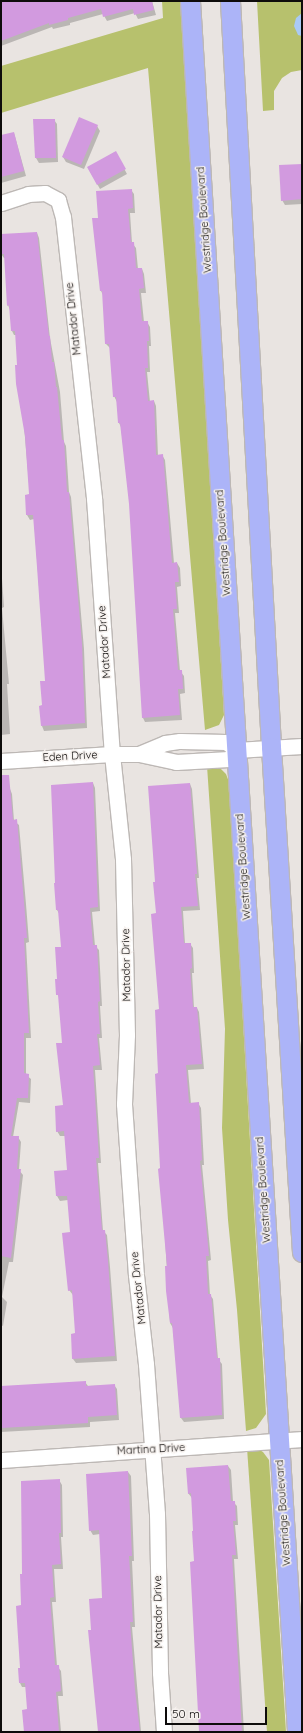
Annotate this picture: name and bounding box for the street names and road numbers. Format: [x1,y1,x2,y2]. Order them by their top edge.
street label: Westridge Boulevard [194,166,214,274]
street label: Matador Drive [63,282,83,356]
street label: Westridge Boulevard [213,489,233,597]
street label: Matador Drive [95,605,113,679]
street label: Eden Drive [42,748,98,764]
street label: Westridge Boulevard [233,813,253,921]
street label: Matador Drive [119,928,133,1002]
street label: Westridge Boulevard [253,1136,273,1244]
street label: Matador Drive [128,1251,148,1325]
street label: Martina Drive [116,1441,186,1457]
street label: Westridge Boulevard [273,1459,293,1567]
street label: Matador Drive [151,1575,165,1649]

